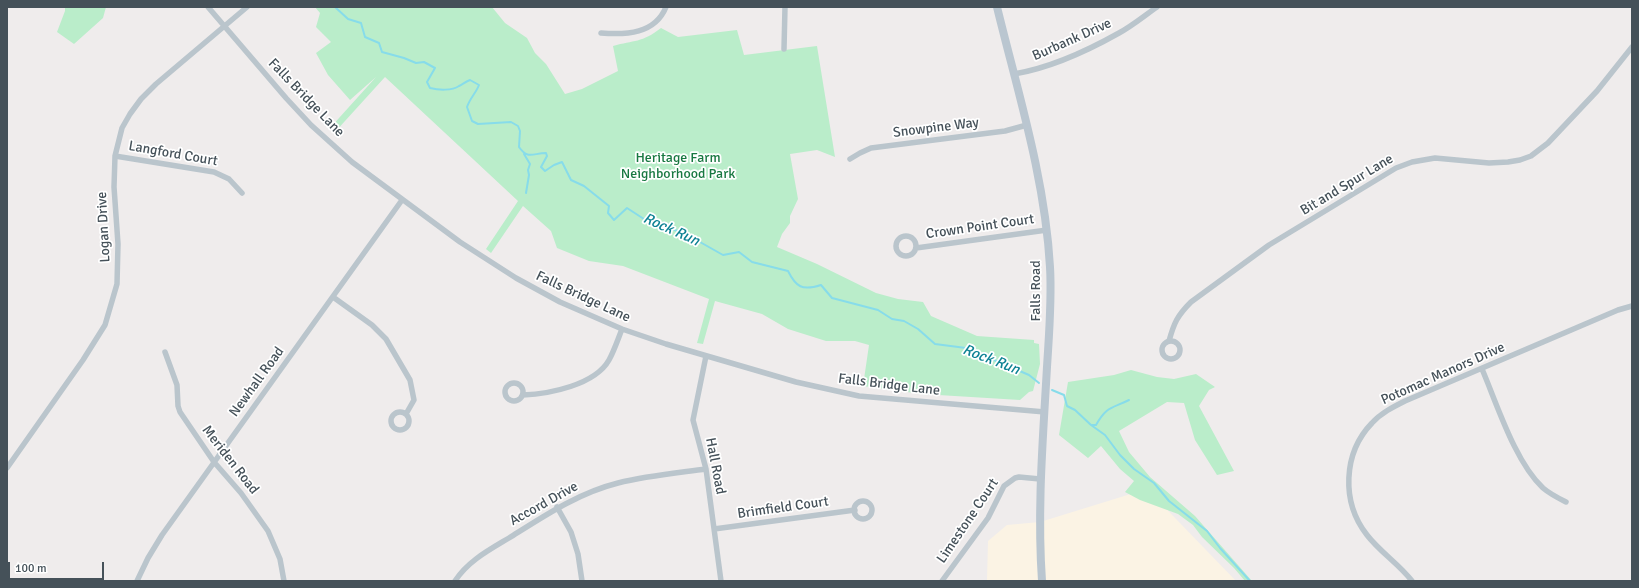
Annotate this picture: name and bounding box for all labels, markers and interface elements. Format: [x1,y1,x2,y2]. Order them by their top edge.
street label: Burbank Drive [1030,15,1114,65]
street label: Falls Bridge Lane [264,55,348,141]
street label: Snowpine Way [892,114,980,142]
street label: Langford Court [127,138,219,170]
park label: Heritage Farm Neighborhood Park [621,150,735,182]
street label: Bit and Spur Lane [1297,151,1397,219]
street label: Logan Drive [94,191,114,263]
water label: Rock Run [640,210,702,250]
street label: Crown Point Court [925,211,1035,243]
street label: Falls Road [1028,260,1044,322]
street label: Falls Bridge Lane [533,268,633,326]
street label: Potomac Manors Drive [1379,339,1507,409]
water label: Rock Run [960,341,1022,379]
street label: Newhall Road [226,344,288,420]
street label: Falls Bridge Lane [837,370,941,400]
street label: Meriden Road [198,422,262,498]
street label: Hall Road [701,436,729,496]
street label: Limestone Court [933,475,1003,567]
street label: Accord Drive [507,478,581,530]
street label: Brimfield Court [736,493,830,523]
scale bar [10,554,106,580]
text: 100 m [15,561,47,576]

